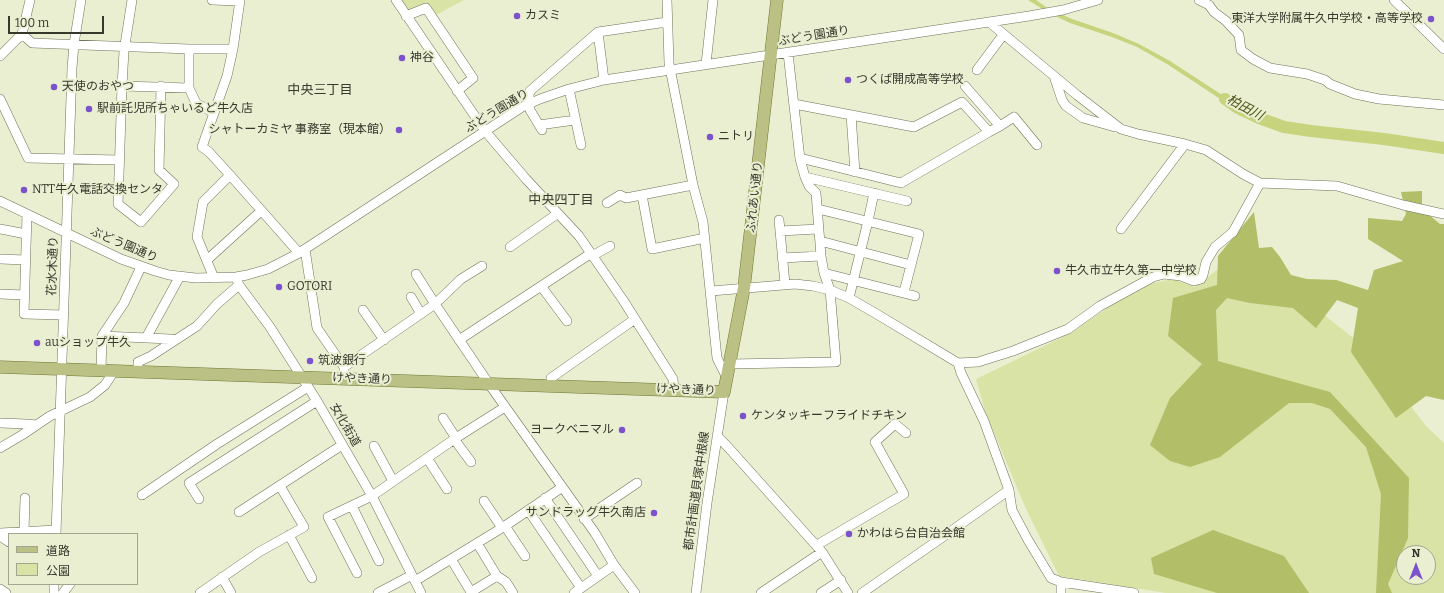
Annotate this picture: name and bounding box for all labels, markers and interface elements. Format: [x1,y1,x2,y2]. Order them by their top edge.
scale bar [10,8,106,34]
place label: カスミ [525,9,561,23]
marker: カスミ [512,11,522,21]
place label: 東洋大学附属牛久中学校・高等学校 [1231,12,1423,26]
marker: 東洋大学附属牛久中学校・高等学校 [1426,14,1436,24]
text: 100 m [15,16,49,30]
street label: ぶどう園通り [777,23,851,49]
place label: 神谷 [410,51,434,65]
marker: 神谷 [397,53,407,63]
place label: つくば開成高等学校 [856,73,964,87]
marker: つくば開成高等学校 [843,75,853,85]
place label: 天使のおやつ [62,80,134,94]
marker: 天使のおやつ [49,82,59,92]
district label: 中央三丁目 [288,82,352,98]
street label: ぶどう園通り [462,86,532,136]
water label: 柏田川 [1224,92,1266,124]
place label: 駅前託児所ちゃいるど牛久店 [97,102,253,116]
marker: 駅前託児所ちゃいるど牛久店 [84,104,94,114]
place label: シャトーカミヤ 事務室（現本館） [209,123,391,137]
marker: シャトーカミヤ 事務室（現本館） [394,125,404,135]
place label: ニトリ [718,130,754,144]
marker: ニトリ [705,132,715,142]
street label: ふれあい通り [744,160,766,234]
place label: NTT牛久電話交換センタ [32,183,163,197]
marker: NTT牛久電話交換センタ [19,185,29,195]
district label: 中央四丁目 [529,192,593,208]
street label: ぶどう園通り [88,224,160,266]
street label: 花水木通り [45,236,61,296]
place label: 牛久市立牛久第一中学校 [1065,264,1197,278]
marker: 牛久市立牛久第一中学校 [1052,266,1062,276]
place label: GOTORI [287,280,332,294]
marker: GOTORI [274,282,284,292]
place label: auショップ牛久 [45,336,131,350]
marker: auショップ牛久 [32,338,42,348]
place label: 筑波銀行 [318,354,366,368]
marker: 筑波銀行 [305,356,315,366]
street label: けやき通り [332,371,392,387]
street label: けやき通り [656,382,716,398]
street label: 女化街道 [327,401,363,449]
place label: ケンタッキーフライドチキン [751,409,907,423]
marker: ケンタッキーフライドチキン [738,411,748,421]
place label: ヨークベニマル [530,423,614,437]
marker: ヨークベニマル [617,425,627,435]
street label: 都市計画道貝塚中根線 [682,431,712,551]
place label: サンドラッグ牛久南店 [526,506,646,520]
marker: サンドラッグ牛久南店 [649,508,659,518]
place label: かわはら台自治会館 [857,527,965,541]
marker: かわはら台自治会館 [844,529,854,539]
legend [8,533,138,585]
text: 道路 [46,544,70,558]
north arrow [1396,545,1436,585]
text: N [1412,547,1420,560]
text: 公園 [46,564,70,578]

